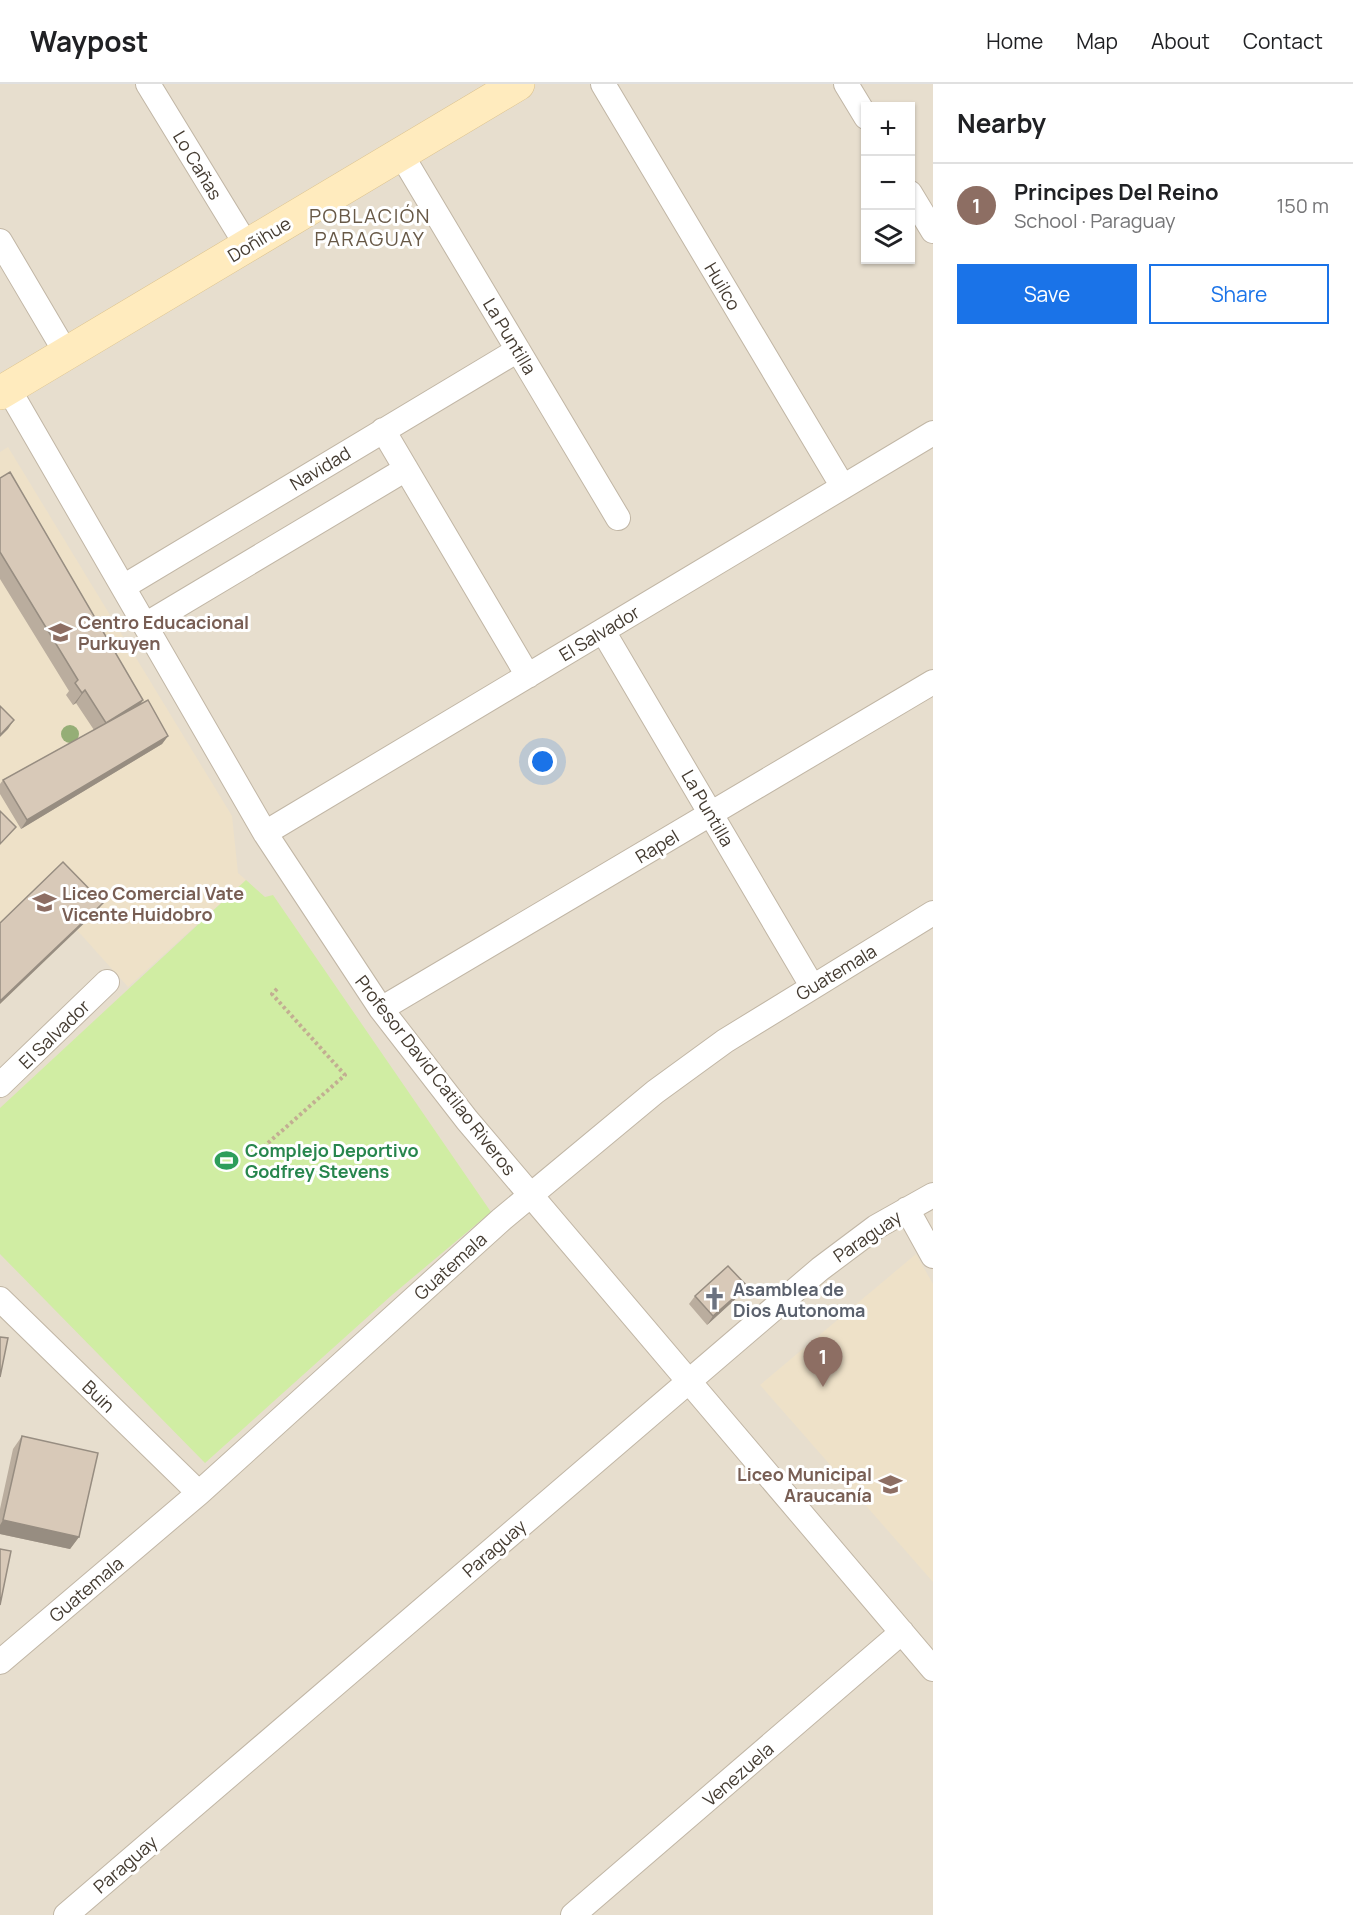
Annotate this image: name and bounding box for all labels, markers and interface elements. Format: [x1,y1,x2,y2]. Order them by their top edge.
text: Waypost [30,22,149,60]
text: Home [986,27,1043,55]
text: Map [1076,27,1118,55]
text: About [1151,27,1210,55]
text: Contact [1243,27,1323,55]
map controls [861,102,915,264]
button: + [861,102,915,156]
text: Nearby [957,105,1046,141]
street label: Lo Cañas [168,126,228,204]
button: − [861,156,915,210]
text: Principes Del Reino [1014,177,1219,207]
text: 1 [972,192,981,219]
text: 150 m [1276,192,1329,219]
district label: POBLACIÓN PARAGUAY [309,202,431,252]
text: School · Paraguay [1014,207,1176,234]
button: layers [861,210,915,264]
street label: Doñihue [223,211,295,267]
street label: Huilco [699,258,747,314]
button: Save [957,264,1137,324]
button: Share [1149,264,1329,324]
street label: La Puntilla [478,293,542,379]
street label: Navidad [285,441,355,495]
street label: El Salvador [554,599,644,666]
place label: Centro Educacional Purkuyen [78,610,249,655]
school or university icon: Centro Educacional Purkuyen [47,619,73,645]
your location [528,747,557,776]
street label: La Puntilla [676,765,740,851]
street label: Rapel [631,824,683,868]
place label: Liceo Comercial Vate Vicente Huidobro [62,881,244,926]
school or university icon: Liceo Comercial Vate Vicente Huidobro [31,890,57,916]
street label: Guatemala [791,939,881,1005]
street label: Profesor David Catilao Riveros [350,970,522,1180]
street label: El Salvador [13,994,95,1074]
place label: Complejo Deportivo Godfrey Stevens [245,1138,419,1183]
sports icon: Complejo Deportivo Godfrey Stevens [214,1147,240,1173]
street label: Paraguay [828,1204,906,1267]
street label: Guatemala [409,1227,491,1305]
place label: Asamblea de Dios Autonoma [733,1277,865,1322]
church icon: Asamblea de Dios Autonoma [702,1286,728,1312]
pin: 1 [804,1338,842,1387]
street label: Buin [77,1375,121,1417]
place label: Liceo Municipal Araucanía [737,1462,872,1507]
school or university icon: Liceo Municipal Araucanía [877,1471,903,1497]
street label: Paraguay [457,1513,531,1582]
street label: Guatemala [44,1551,128,1627]
street label: Venezuela [698,1737,778,1811]
street label: Paraguay [88,1829,162,1898]

